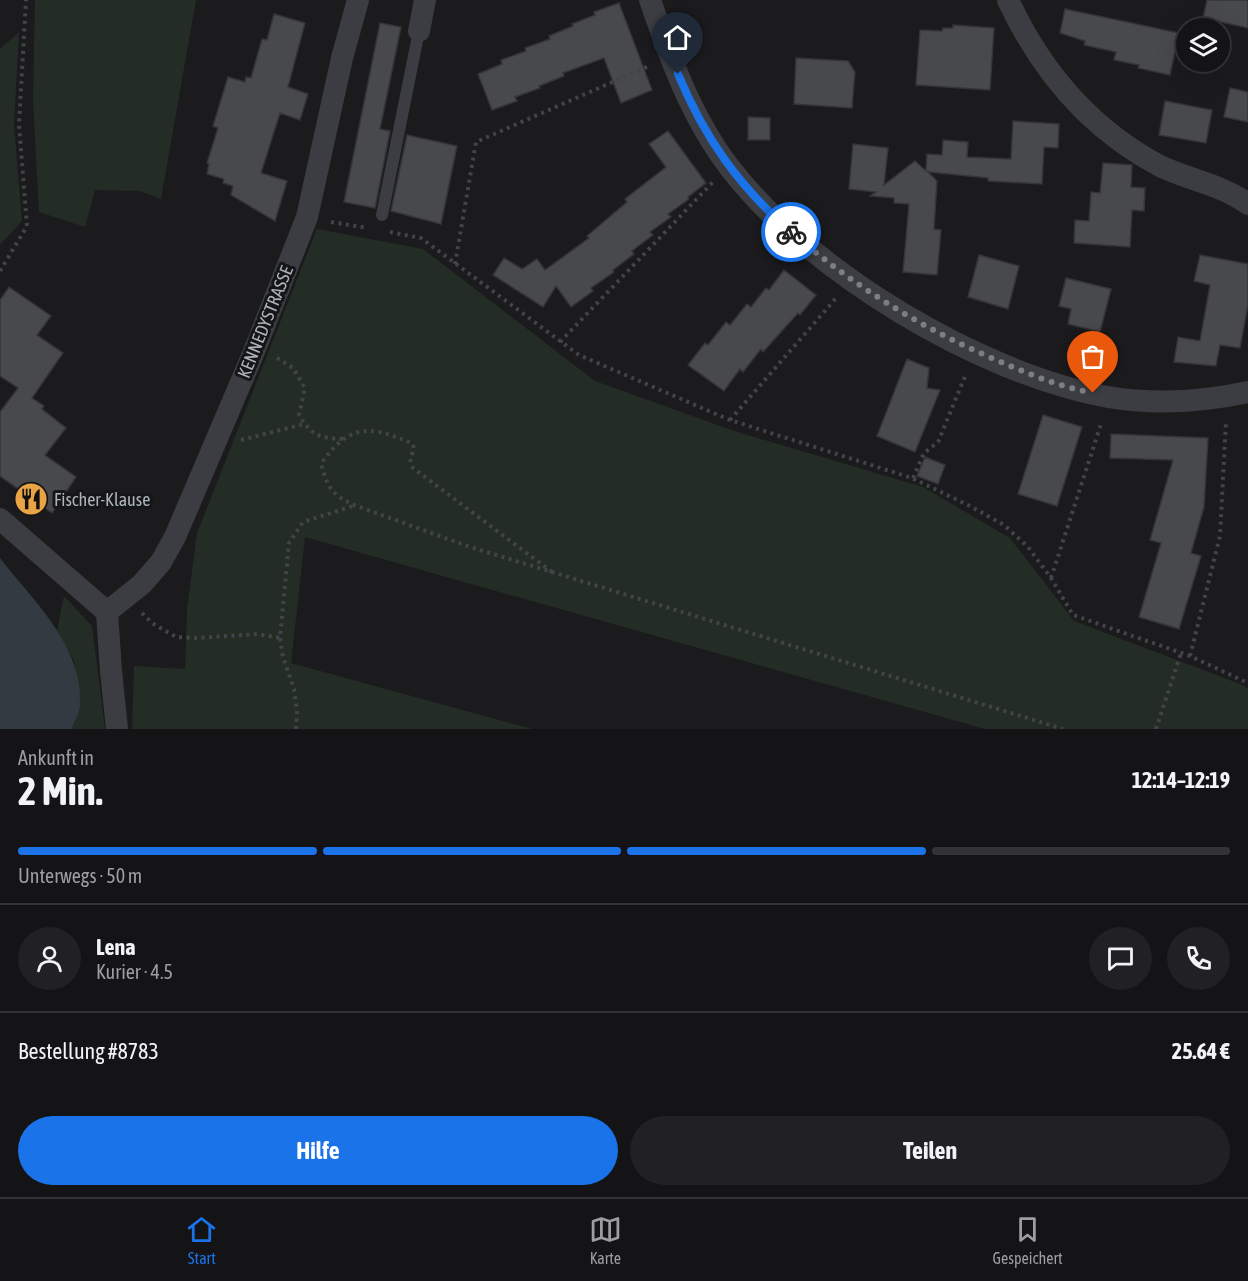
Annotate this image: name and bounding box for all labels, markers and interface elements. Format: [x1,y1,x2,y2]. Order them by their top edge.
pin [652,12,703,74]
map controls [1176,18,1230,72]
button: layers [1176,18,1230,72]
icon: home [661,21,694,54]
courier [761,202,821,262]
icon: bike [775,216,808,249]
street label: KENNEDYSTRASSE [233,263,297,381]
pin [1067,331,1118,393]
icon: bag [1076,340,1109,373]
restaurant icon: Fischer-Klause [13,481,49,517]
place label: Fischer-Klause [54,489,150,510]
text: Ankunft in [18,746,94,769]
text: 12:14–12:19 [1132,767,1230,793]
text: 2 Min. [18,769,103,813]
text: Unterwegs · 50 m [18,864,142,887]
button: person [18,927,81,990]
button: chat [1089,927,1152,990]
button: phone [1167,927,1230,990]
text: Lena [96,934,135,960]
text: Kurier · 4.5 [96,960,173,983]
text: Bestellung #8783 [18,1038,159,1064]
text: 25.64 € [1172,1038,1230,1064]
button: Hilfe [18,1116,618,1185]
button: Teilen [630,1116,1230,1185]
tab: Start [185,1213,218,1267]
tab: Karte [589,1213,622,1267]
tab: Gespeichert [993,1213,1063,1267]

